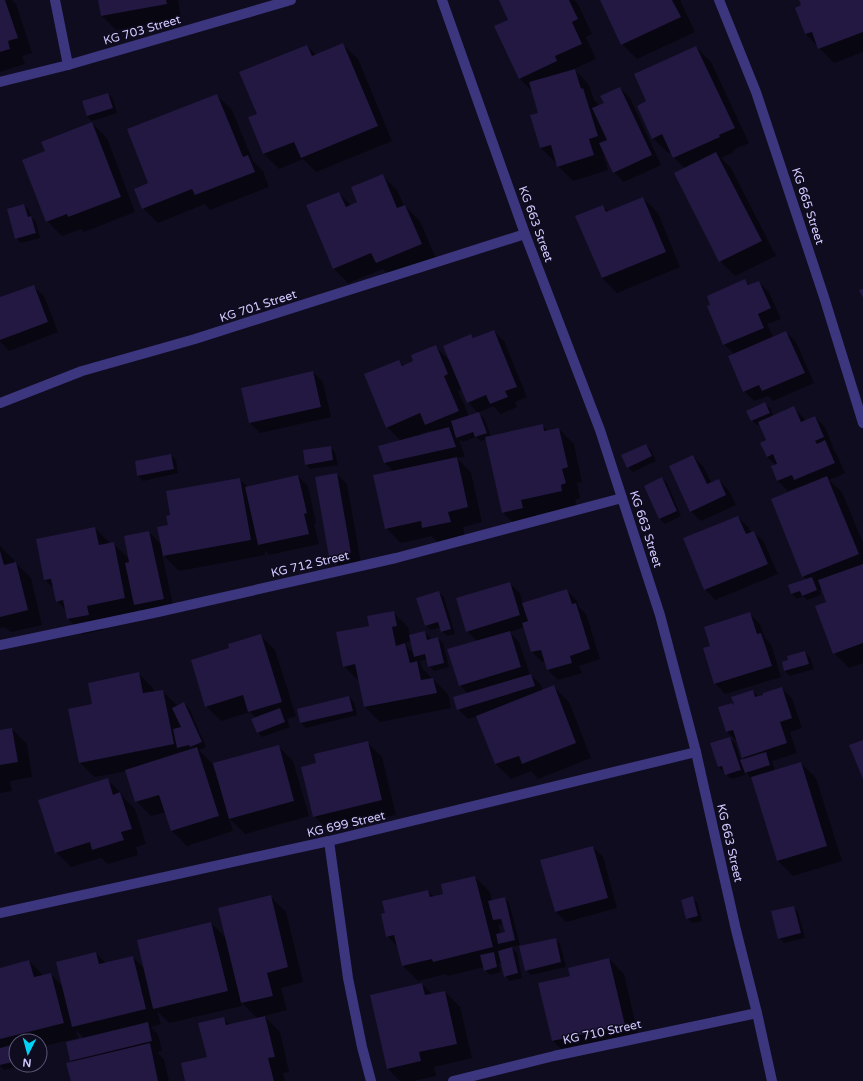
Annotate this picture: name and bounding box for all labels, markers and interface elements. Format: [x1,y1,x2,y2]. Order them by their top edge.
street label: KG 703 Street [102,12,183,48]
street label: KG 665 Street [789,166,827,247]
street label: KG 663 Street [516,184,556,264]
street label: KG 701 Street [218,287,299,325]
street label: KG 663 Street [627,489,665,570]
street label: KG 712 Street [269,548,351,580]
street label: KG 663 Street [714,802,746,884]
street label: KG 699 Street [305,808,387,840]
street label: KG 710 Street [561,1017,643,1047]
north arrow [8,1033,48,1073]
text: N [22,1056,32,1069]

